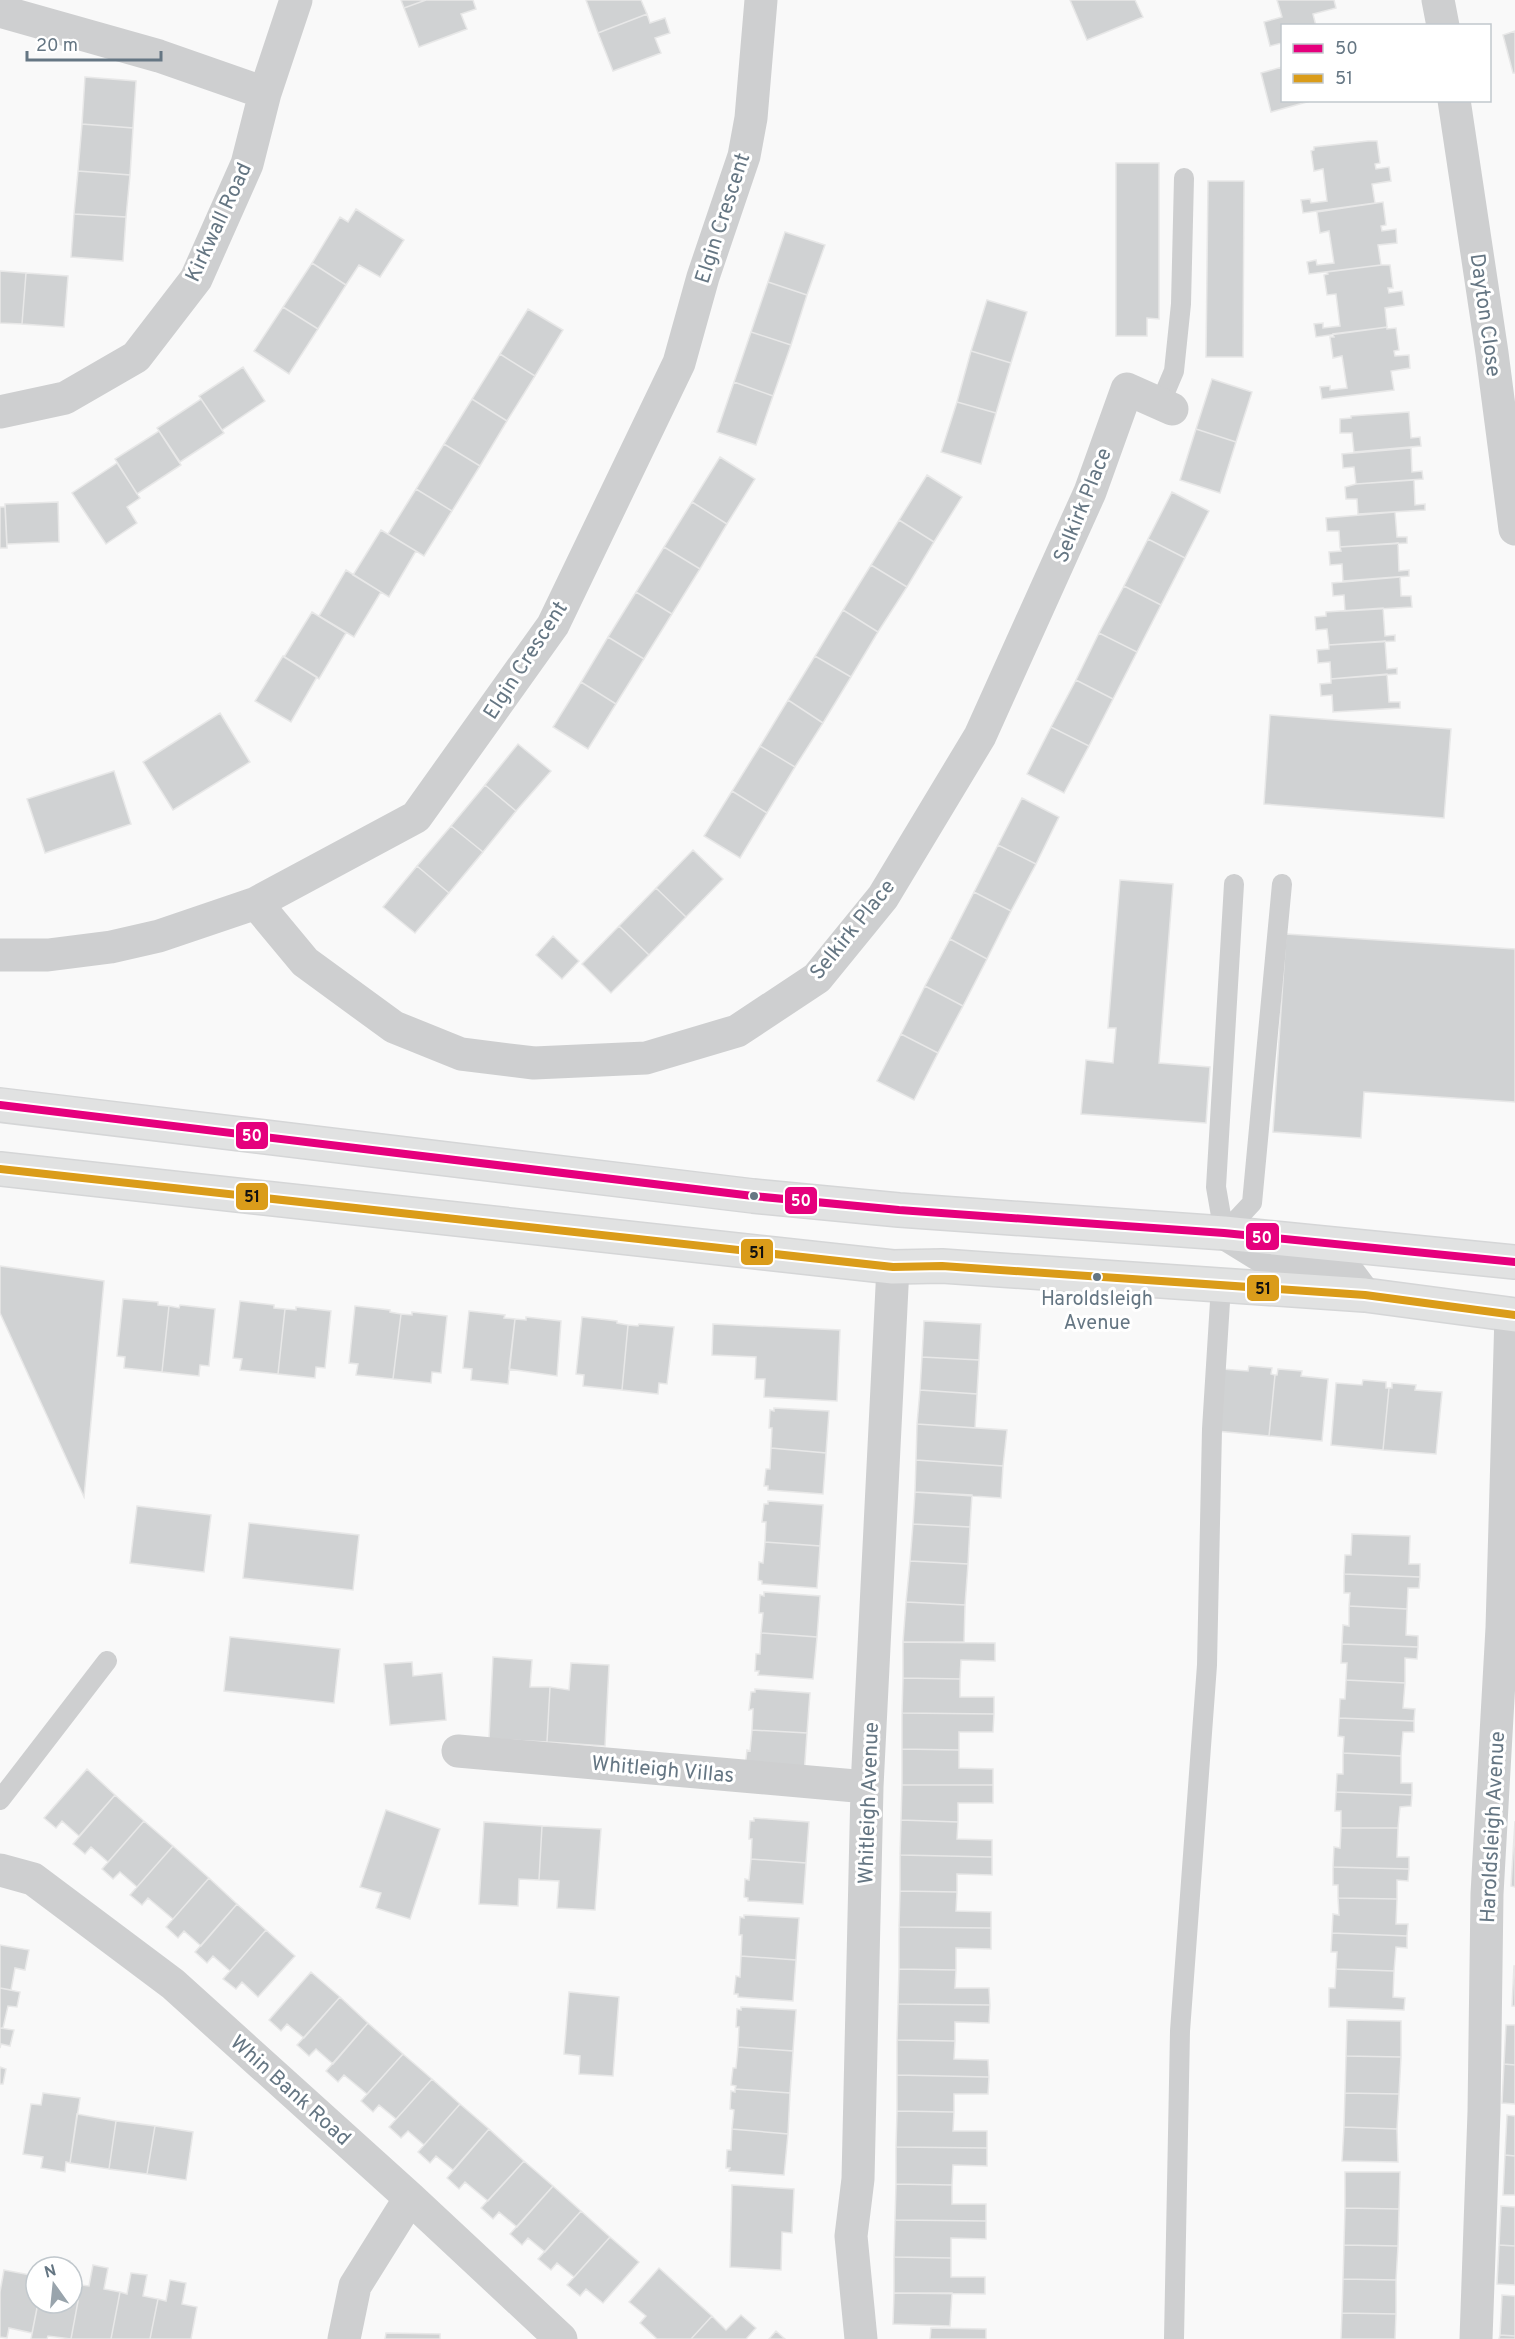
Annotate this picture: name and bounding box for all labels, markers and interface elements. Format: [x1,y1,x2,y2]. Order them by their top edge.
scale bar [27,24,160,62]
legend [1281,24,1491,102]
text: 20 m [36,35,78,58]
text: 50 [1335,38,1358,61]
text: 51 [1335,68,1353,91]
street label: Elgin Crescent [690,150,757,287]
street label: Kirkwall Road [180,159,259,287]
street label: Dayton Close [1463,252,1507,378]
street label: Selkirk Place [1048,444,1119,567]
street label: Elgin Crescent [478,597,575,725]
street label: Selkirk Place [804,874,902,986]
line badge: 50 [235,1121,269,1150]
text: 50 [242,1127,262,1147]
line badge: 51 [235,1182,269,1211]
line badge: 50 [784,1186,818,1215]
text: 51 [244,1188,260,1208]
unlabelled marker [748,1190,760,1202]
text: 50 [791,1192,811,1212]
line badge: 50 [1245,1222,1280,1251]
text: 50 [1252,1229,1272,1249]
line badge: 51 [740,1238,774,1266]
text: 51 [749,1244,765,1264]
marker: Haroldsleigh Avenue [1091,1271,1103,1283]
line badge: 51 [1246,1274,1280,1302]
text: 51 [1255,1280,1271,1300]
place label: Haroldsleigh Avenue [1041,1287,1153,1337]
street label: Whitleigh Avenue [853,1721,886,1885]
street label: Haroldsleigh Avenue [1475,1731,1512,1924]
street label: Whitleigh Villas [590,1751,735,1790]
street label: Whin Bank Road [224,2030,356,2152]
north arrow [24,2255,84,2315]
text: N [42,2261,59,2284]

